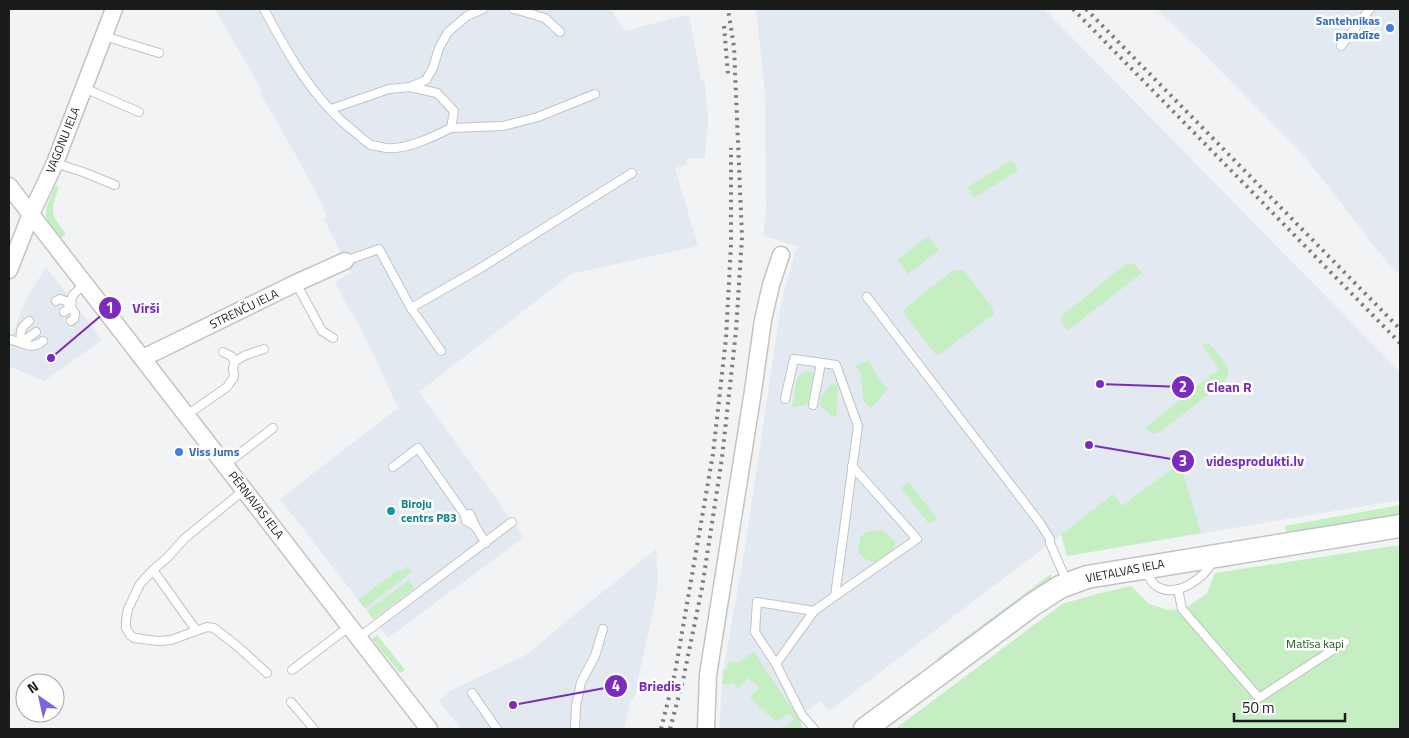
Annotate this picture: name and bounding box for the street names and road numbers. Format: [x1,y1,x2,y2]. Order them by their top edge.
street label: VAGONU IELA [41,104,84,176]
street label: STRENČU IELA [206,284,281,333]
street label: PĒRNAVAS IELA [224,467,289,543]
street label: VIETALVAS IELA [1084,554,1166,587]

